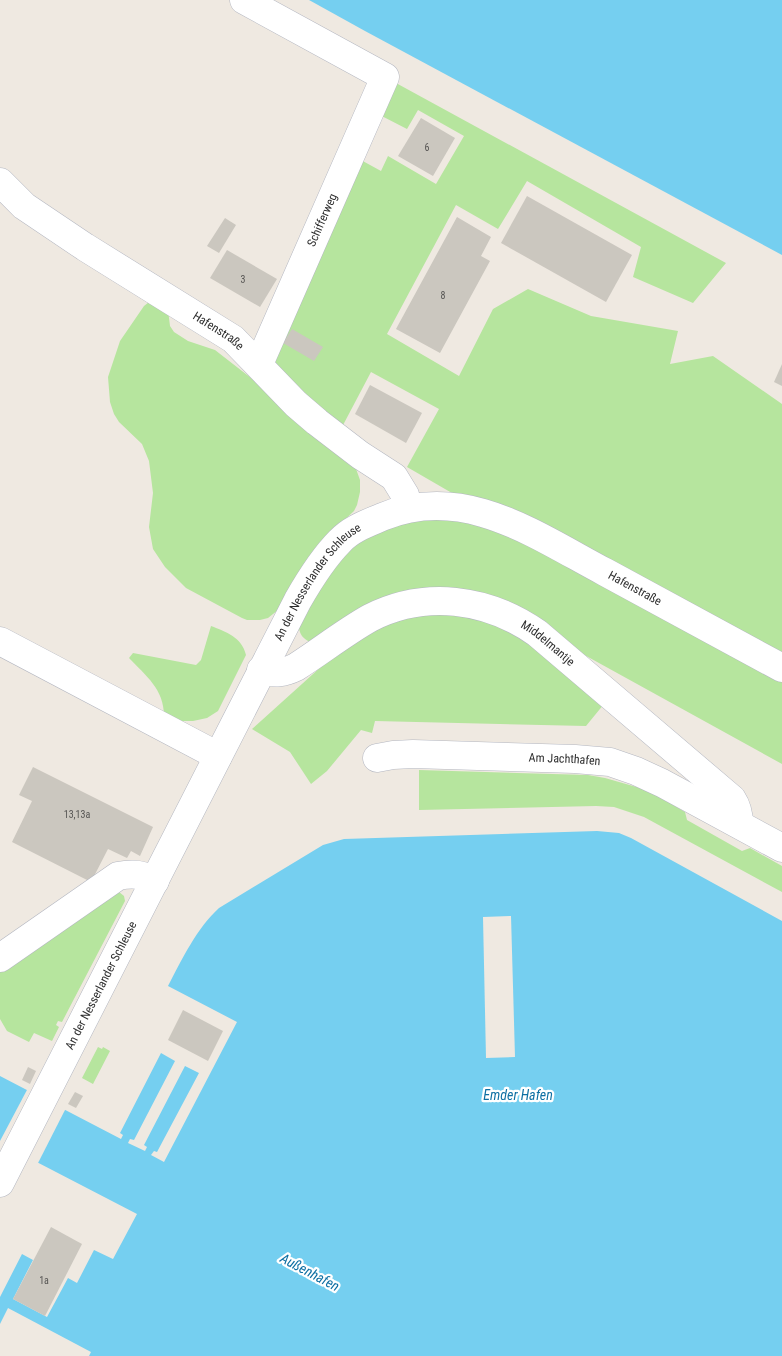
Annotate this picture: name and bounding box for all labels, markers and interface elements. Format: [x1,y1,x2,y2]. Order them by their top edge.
house number: 6 [425,142,430,153]
street label: Schifferweg [304,191,340,249]
house number: 3 [241,274,246,285]
house number: 8 [441,290,446,301]
street label: Hafenstraße [190,309,247,353]
street label: An der Nesserlander Schleuse [271,520,364,643]
street label: Hafenstraße [606,568,664,608]
street label: Middelmantje [519,618,578,669]
street label: Am Jachthafen [529,751,601,768]
house number: 13,13a [64,809,90,820]
street label: An der Nesserlander Schleuse [62,919,140,1052]
water label: Emder Hafen [483,1087,553,1103]
water label: Außenhafen [277,1249,342,1294]
house number: 1a [39,1275,49,1286]

